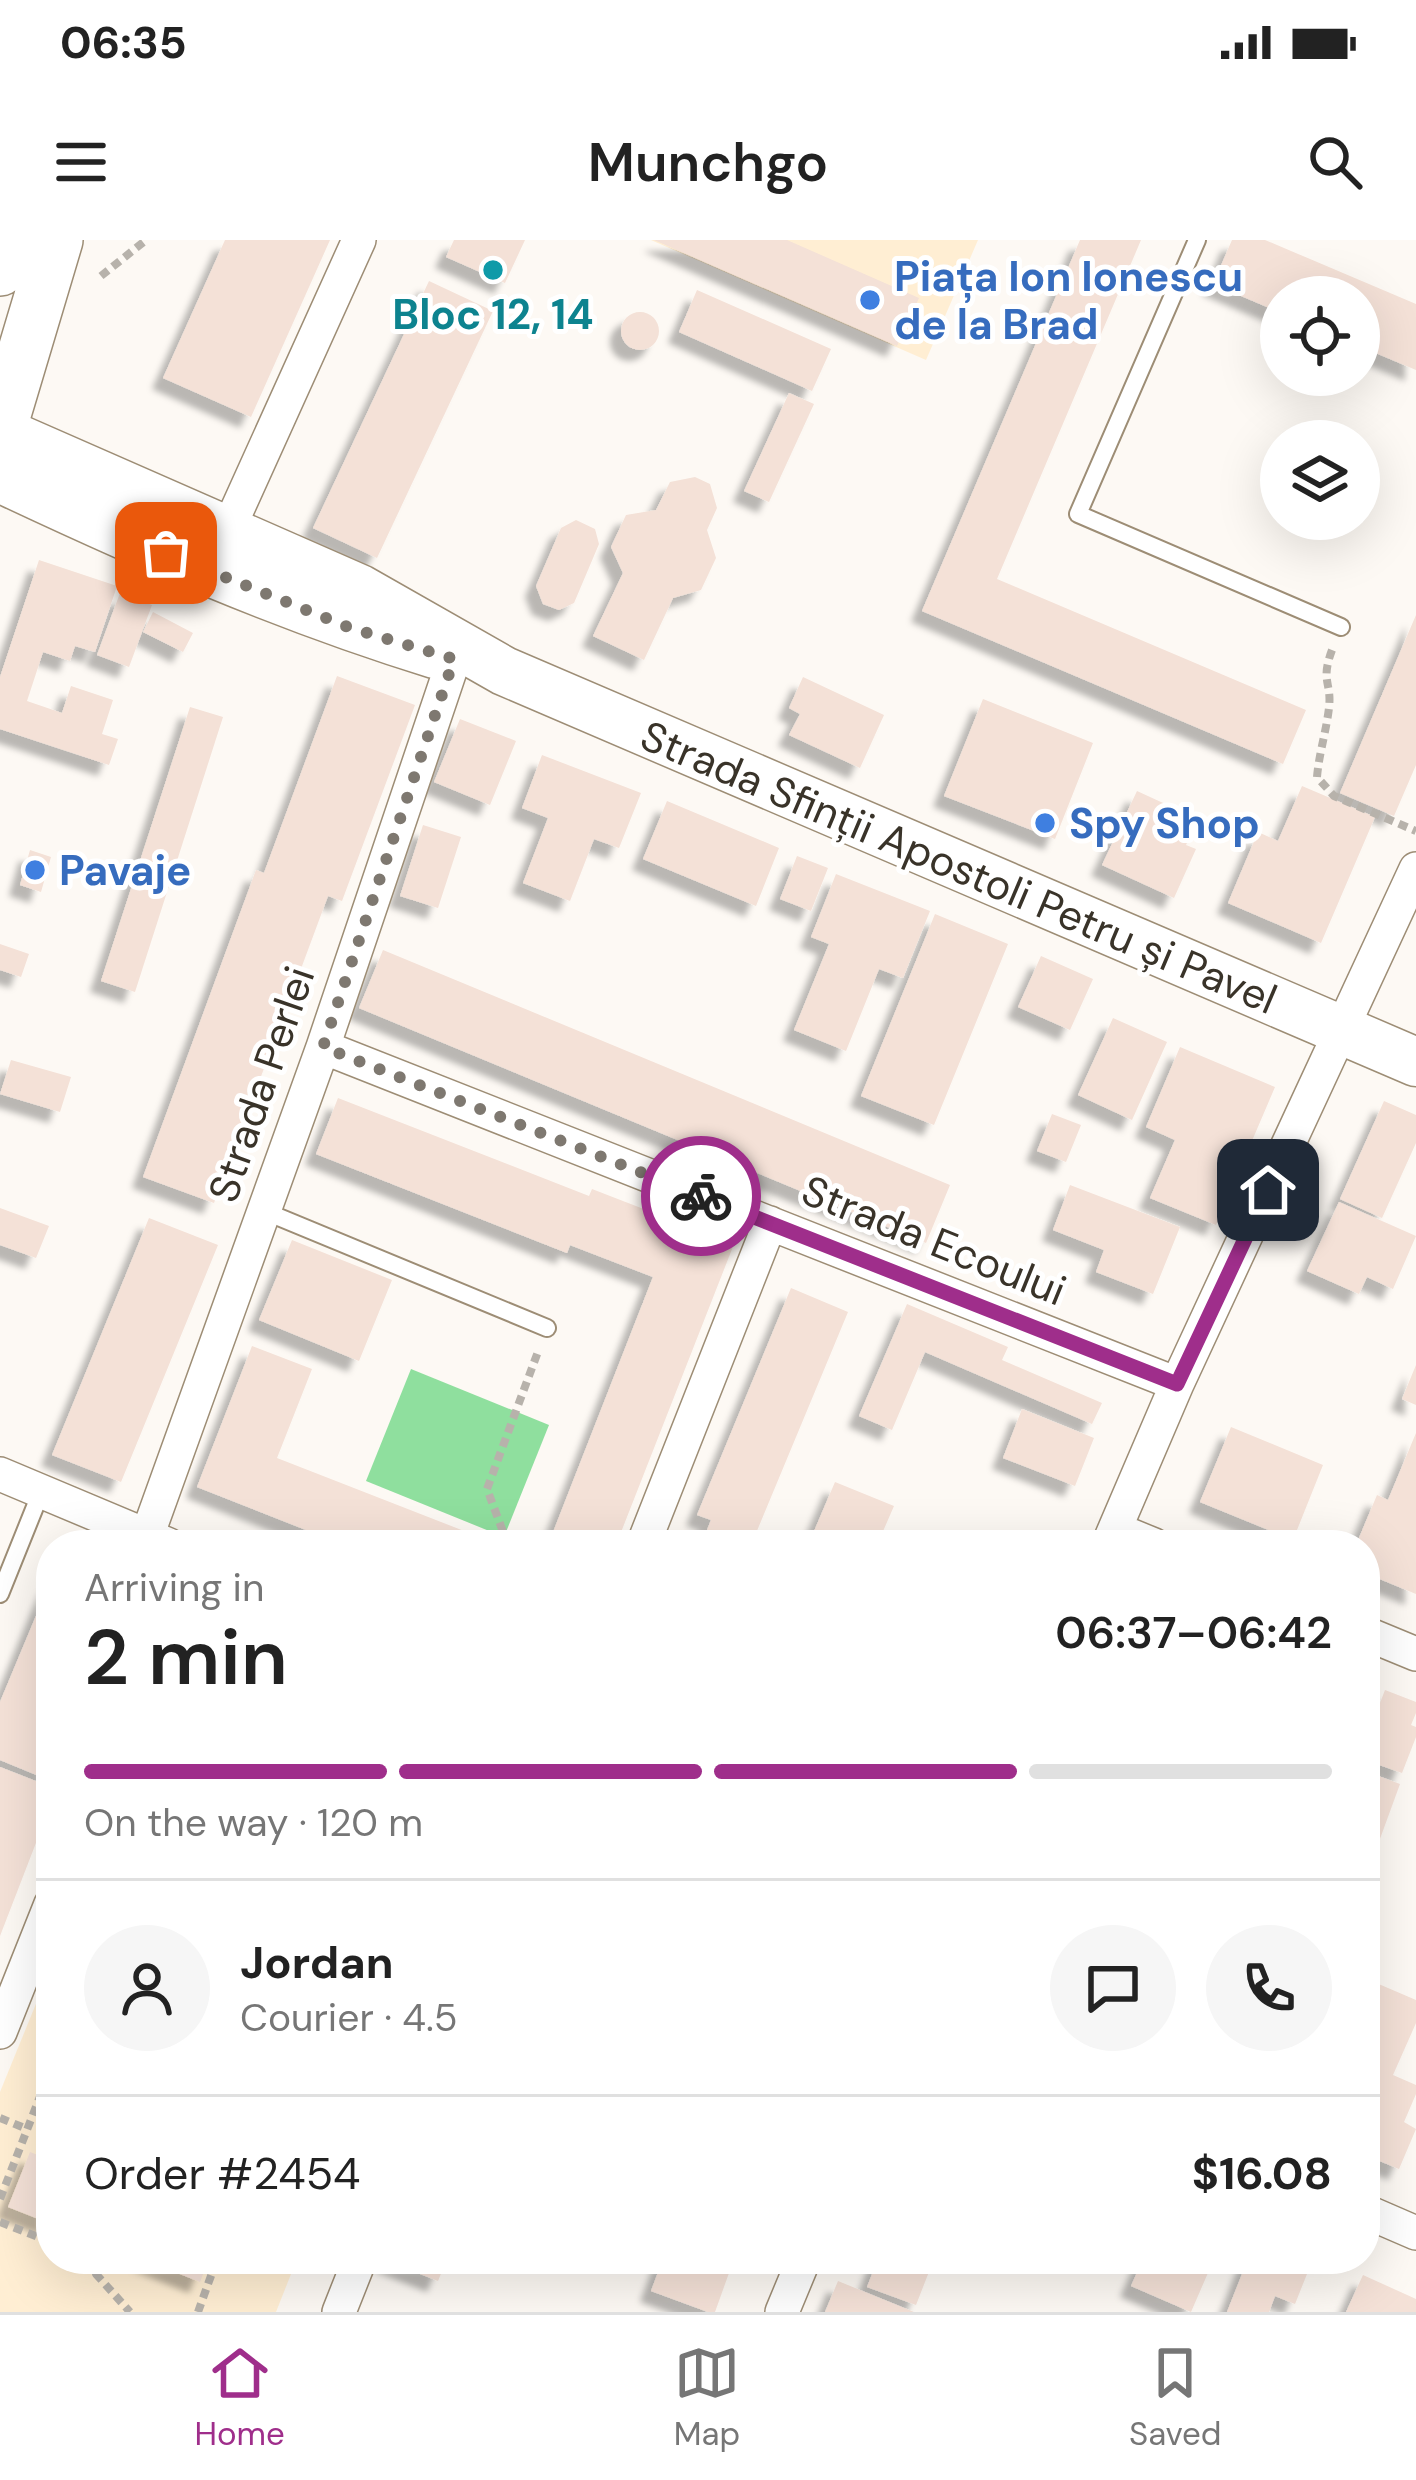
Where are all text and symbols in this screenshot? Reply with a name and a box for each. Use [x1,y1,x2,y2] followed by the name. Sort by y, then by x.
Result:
[60,13,187,72] text: 06:35
[588,127,828,198] text: Munchgo
[48,129,114,195] icon: menu
[1302,129,1368,195] icon: search
[894,249,1243,352] place label: Piața Ion Ionescu de la Brad
[480,257,506,283] marker: Bloc 12, 14
[1260,276,1380,540] map controls
[1260,276,1380,396] button: locate
[392,287,594,342] place label: Bloc 12, 14
[857,287,883,313] marker: Piața Ion Ionescu de la Brad
[1260,420,1380,540] button: layers
[115,502,217,604] pin
[133,520,199,586] icon: bag
[632,708,1285,1027] street label: Strada Sfinții Apostoli Petru și Pavel
[1069,796,1260,851] place label: Spy Shop
[1032,810,1058,836] marker: Spy Shop
[59,843,191,898] place label: Pavaje
[22,857,48,883] marker: Pavaje
[196,959,327,1209] street label: Strada Perlei
[641,1136,761,1256] courier
[1217,1139,1319,1241] pin
[1235,1157,1301,1223] icon: home
[668,1163,734,1229] icon: bike
[794,1163,1074,1318] street label: Strada Ecoului
[84,1562,264,1613] text: Arriving in
[1055,1603,1332,1662] text: 06:37–06:42
[84,1607,288,1708] text: 2 min
[84,1797,423,1848] text: On the way · 120 m
[84,1925,210,2051] button: person
[1050,1925,1176,2051] button: chat
[1206,1925,1332,2051] button: phone
[240,1933,393,1992] text: Jordan
[240,1992,457,2043] text: Courier · 4.5
[84,2144,360,2203] text: Order #2454
[1192,2144,1332,2203] text: $16.08
[194,2340,285,2455] tab: Home
[674,2340,740,2455] tab: Map
[1129,2340,1222,2455] tab: Saved

